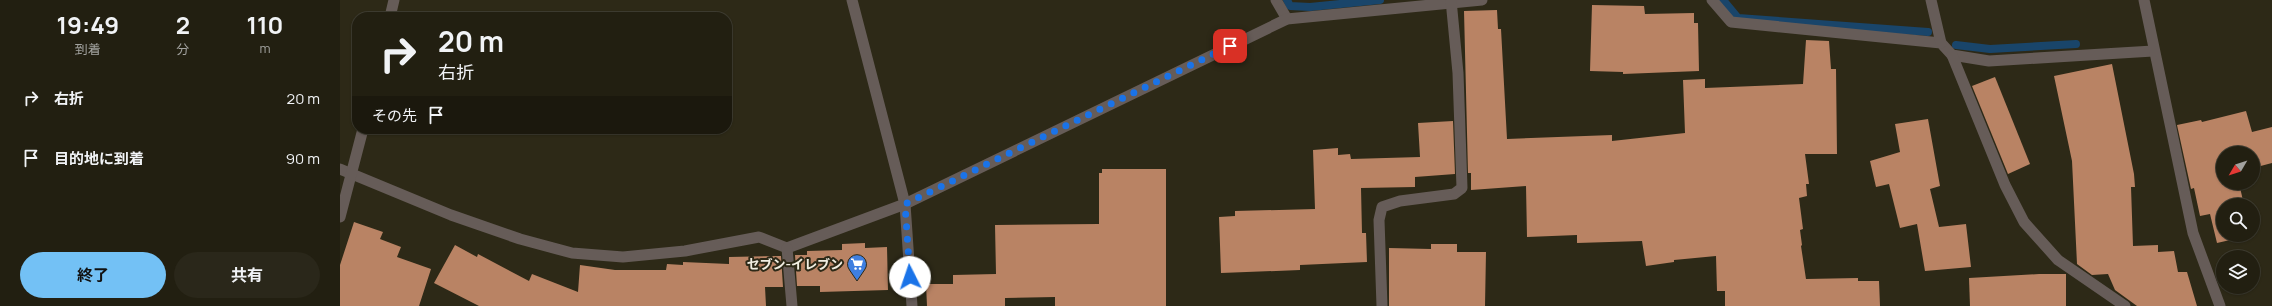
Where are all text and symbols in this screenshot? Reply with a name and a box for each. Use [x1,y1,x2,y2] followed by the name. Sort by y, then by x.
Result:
[57,8,119,41] text: 19:49
[176,8,190,41] text: 2
[247,8,283,41] text: 110
[438,22,504,60] text: 20 m
[372,28,424,80] icon: right
[1213,29,1247,63] pin
[1219,35,1241,57] icon: arrive
[259,39,270,57] text: m
[75,40,101,58] text: 到着
[176,40,189,58] text: 分
[438,60,474,84] text: 右折
[20,87,42,109] icon: right
[54,88,84,109] text: 右折
[287,88,320,109] text: 20 m
[425,104,447,126] icon: arrive
[372,105,417,126] text: その先
[2216,146,2260,190] north arrow
[2216,146,2260,294] map controls
[20,147,42,169] icon: arrive
[54,148,144,169] text: 目的地に到着
[286,148,320,169] text: 90 m
[2216,198,2260,242] button: search
[2216,250,2260,294] button: layers
[20,252,166,298] button: 終了
[174,252,320,298] button: 共有
[846,253,868,281] supermarket icon: セブン-イレブン
[747,255,843,273] place label: セブン-イレブン
[889,256,931,298] position arrow

